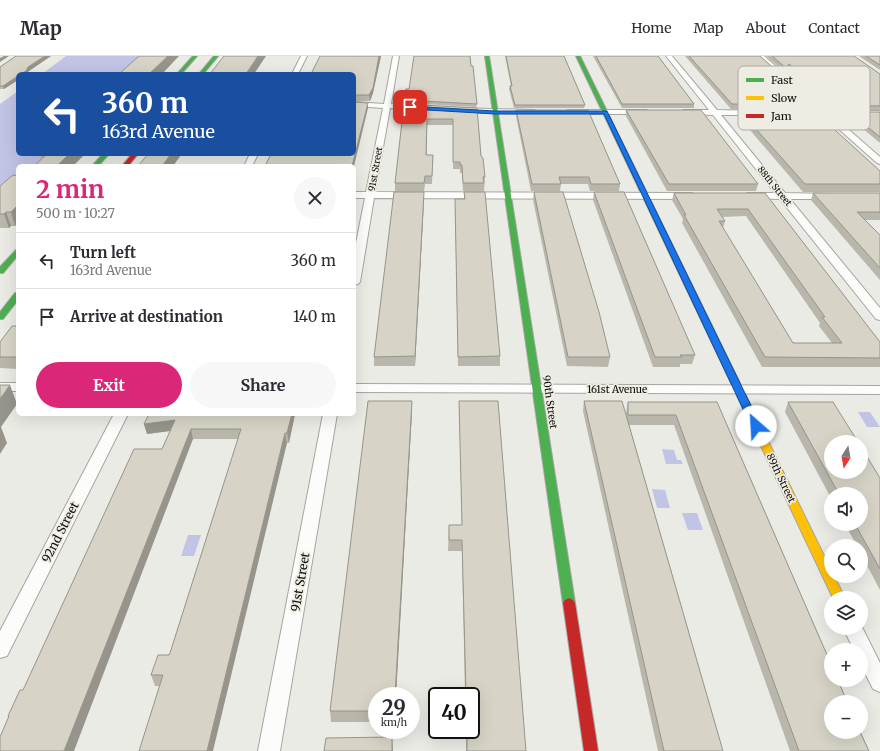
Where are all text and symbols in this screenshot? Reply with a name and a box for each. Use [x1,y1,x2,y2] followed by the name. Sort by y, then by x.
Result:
[20,16,62,40] text: Map
[631,19,672,37] text: Home
[694,19,723,37] text: Map
[745,19,786,37] text: About
[808,19,860,37] text: Contact
[738,66,870,130] legend
[771,73,794,87] text: Fast
[102,85,188,121] text: 360 m
[36,88,88,140] icon: left
[393,90,427,124] pin
[771,91,797,105] text: Slow
[399,96,421,118] icon: arrive
[770,109,792,123] text: Jam
[102,120,215,143] text: 163rd Avenue
[366,145,384,192] street label: 91st Street
[756,164,795,208] street label: 88th Street
[36,174,104,205] text: 2 min
[294,177,336,219] button: close
[36,205,115,222] text: 500 m · 10:27
[70,243,136,262] text: Turn left
[36,250,58,272] icon: left
[290,251,336,270] text: 360 m
[70,262,152,279] text: 163rd Avenue
[36,306,58,328] icon: arrive
[70,307,223,326] text: Arrive at destination
[293,307,336,326] text: 140 m
[36,362,182,408] button: Exit
[190,362,336,408] button: Share
[540,374,560,430] street label: 90th Street
[587,383,647,396] street label: 161st Avenue
[735,405,777,447] position arrow
[824,435,868,479] north arrow
[824,435,868,739] map controls
[763,451,799,505] street label: 89th Street
[824,487,868,531] button: sound
[38,499,82,565] street label: 92nd Street
[824,539,868,583] button: search
[287,551,313,613] street label: 91st Street
[824,591,868,635] button: layers
[824,643,868,687] button: +
[428,687,480,739] speed limit sign: 40
[382,695,406,720] text: 29
[824,695,868,739] button: −
[381,716,407,729] text: km/h

